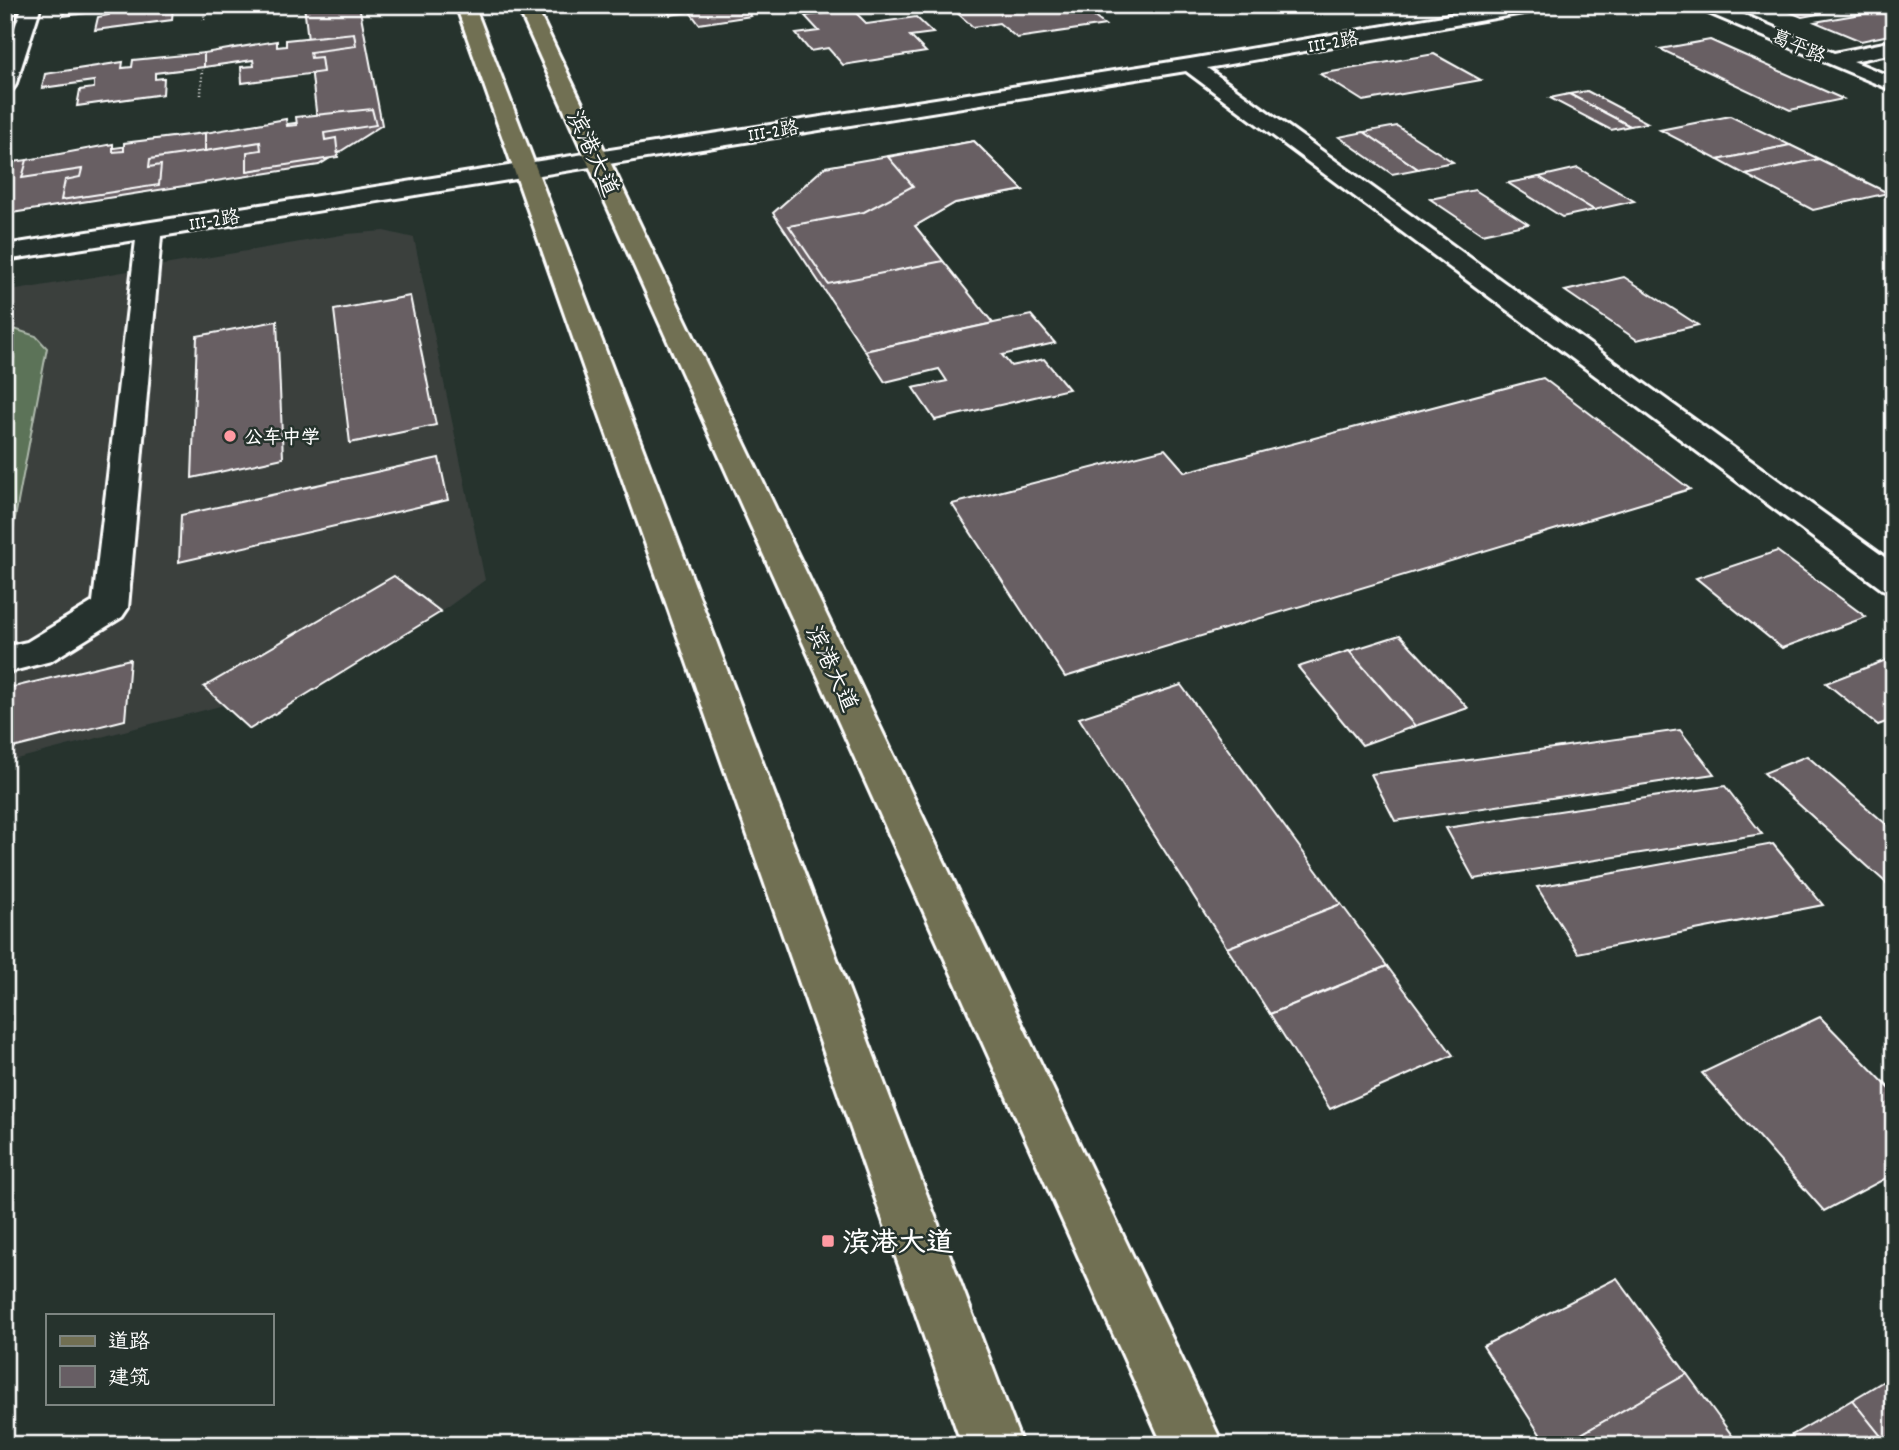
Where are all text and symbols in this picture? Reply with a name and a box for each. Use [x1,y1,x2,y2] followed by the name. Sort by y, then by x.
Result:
[1766,25,1829,72] street label: 葛平路
[1306,27,1361,62] street label: III-2路
[556,106,625,203] street label: 滨港大道
[746,116,801,151] street label: III-2路
[187,205,242,240] street label: III-2路
[244,426,320,453] place label: 公车中学
[222,428,238,444] marker: 公车中学
[795,621,864,718] street label: 滨港大道
[842,1226,954,1266] place label: 滨港大道
[820,1233,836,1249] marker: 滨港大道
[46,1314,273,1404] legend
[108,1329,150,1359] text: 道路
[108,1365,150,1395] text: 建筑

